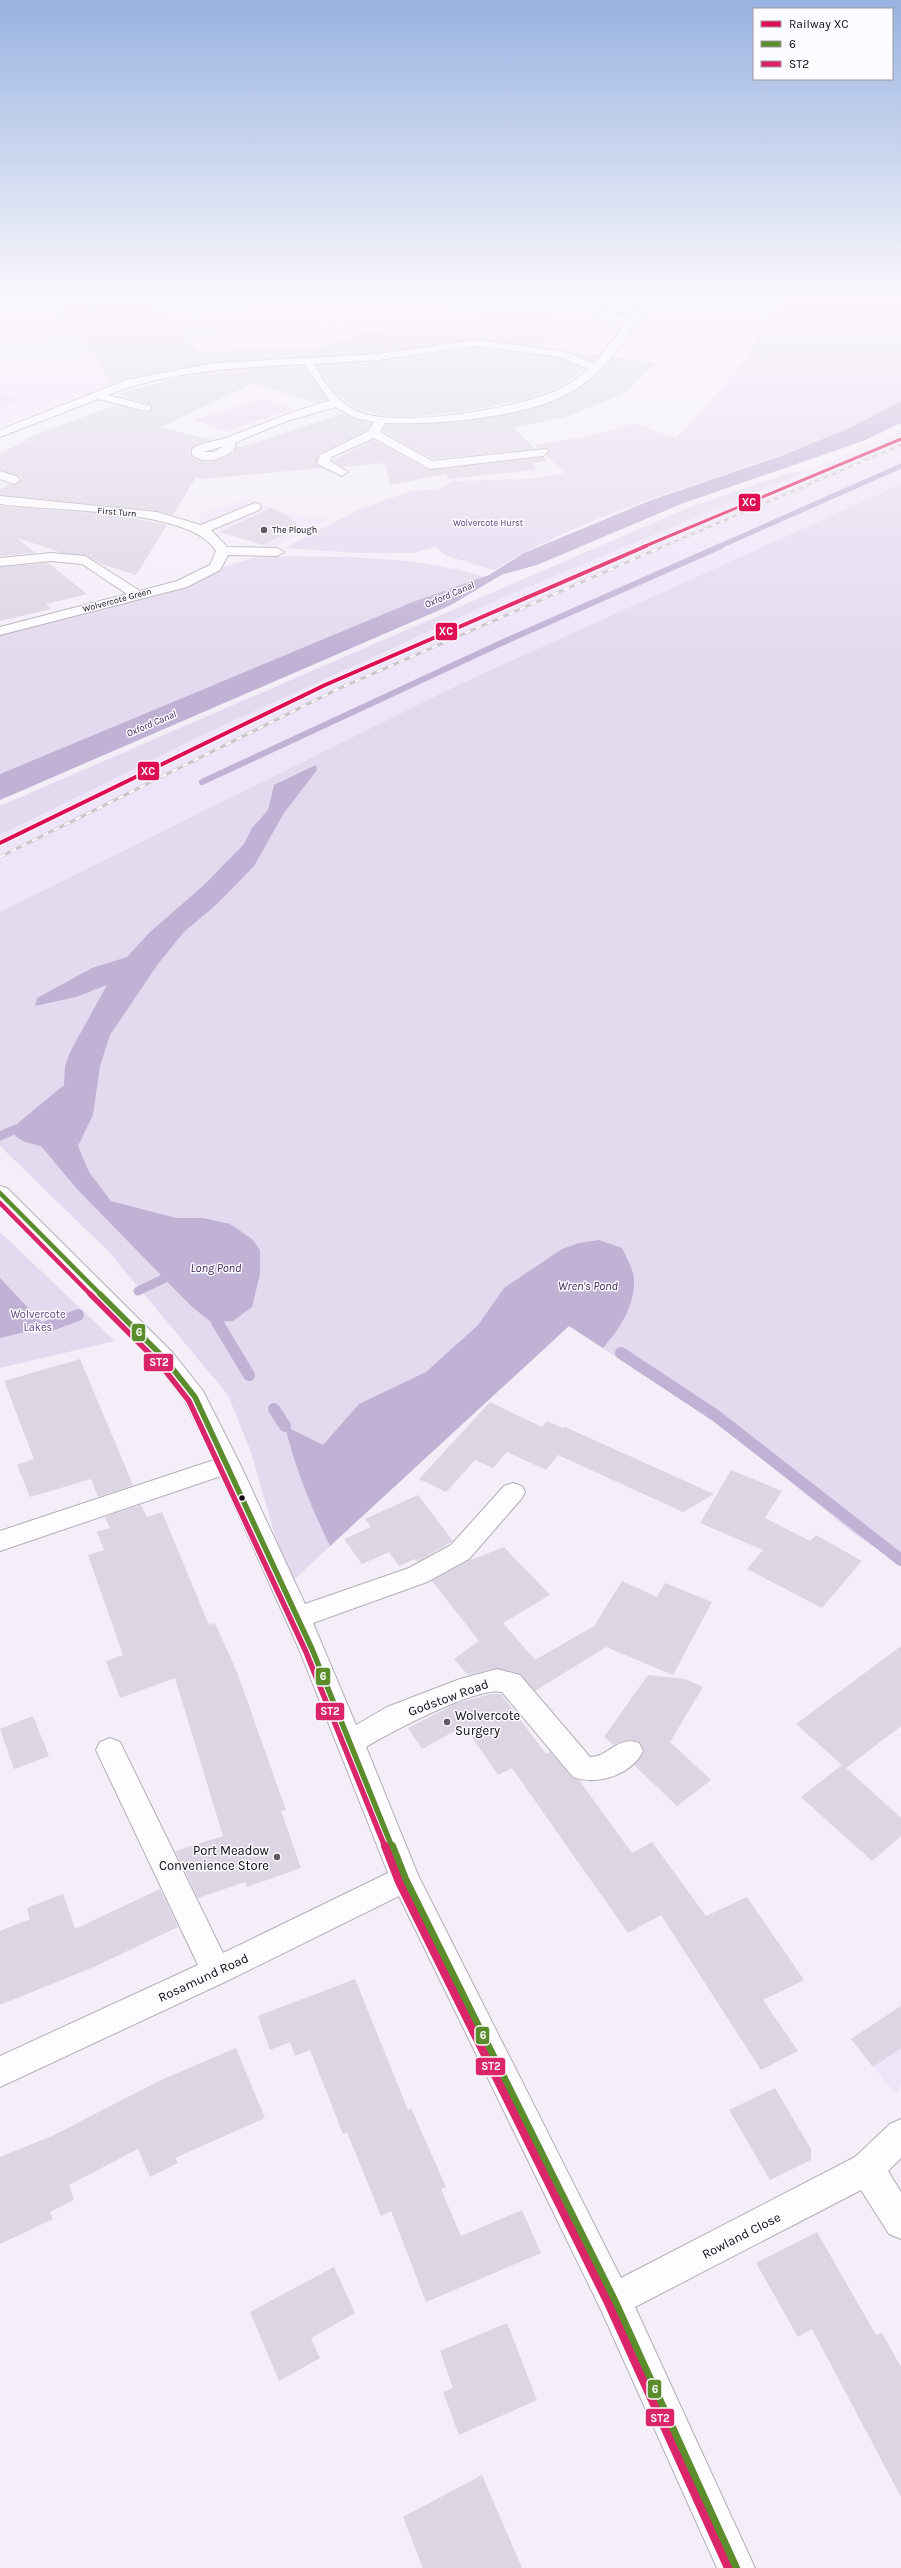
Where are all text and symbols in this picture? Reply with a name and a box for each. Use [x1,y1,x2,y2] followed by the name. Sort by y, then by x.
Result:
[753,8,893,80] legend
[789,17,849,31] text: Railway XC
[789,37,796,51] text: 6
[789,57,809,71] text: ST2
[738,493,761,512] line badge: XC
[742,496,756,509] text: XC
[97,505,137,519] street label: First Turn
[453,518,524,528] park label: Wolvercote Hurst
[259,525,269,535] marker: The Plough
[272,525,317,535] place label: The Plough
[423,579,477,611] water label: Oxford Canal
[81,586,153,614] street label: Wolvercote Green
[435,622,458,641] line badge: XC
[439,625,453,638] text: XC
[125,708,179,740] water label: Oxford Canal
[137,761,160,781] line badge: XC
[141,765,155,778] text: XC
[191,1261,242,1275] water label: Long Pond
[558,1279,619,1293] water label: Wren's Pond
[10,1308,66,1334] park label: Wolvercote Lakes
[131,1323,146,1342] line badge: 6
[136,1326,143,1339] text: 6
[143,1353,174,1372] line badge: ST2
[149,1356,169,1369] text: ST2
[237,1493,247,1503] unlabelled marker
[315,1667,331,1686] line badge: 6
[320,1670,327,1683] text: 6
[406,1676,490,1719] street label: Godstow Road
[315,1702,345,1721] line badge: ST2
[320,1705,340,1718] text: ST2
[455,1708,521,1738] place label: Wolvercote Surgery
[442,1717,452,1727] marker: Wolvercote Surgery
[159,1843,270,1873] place label: Port Meadow Convenience Store
[272,1852,282,1862] marker: Port Meadow Convenience Store
[156,1950,251,2005] street label: Rosamund Road
[475,2026,490,2045] line badge: 6
[480,2029,487,2042] text: 6
[475,2057,506,2076] line badge: ST2
[481,2060,501,2073] text: ST2
[699,2209,783,2262] street label: Rowland Close
[647,2379,662,2399] line badge: 6
[652,2383,659,2396] text: 6
[645,2408,675,2427] line badge: ST2
[650,2412,670,2425] text: ST2

